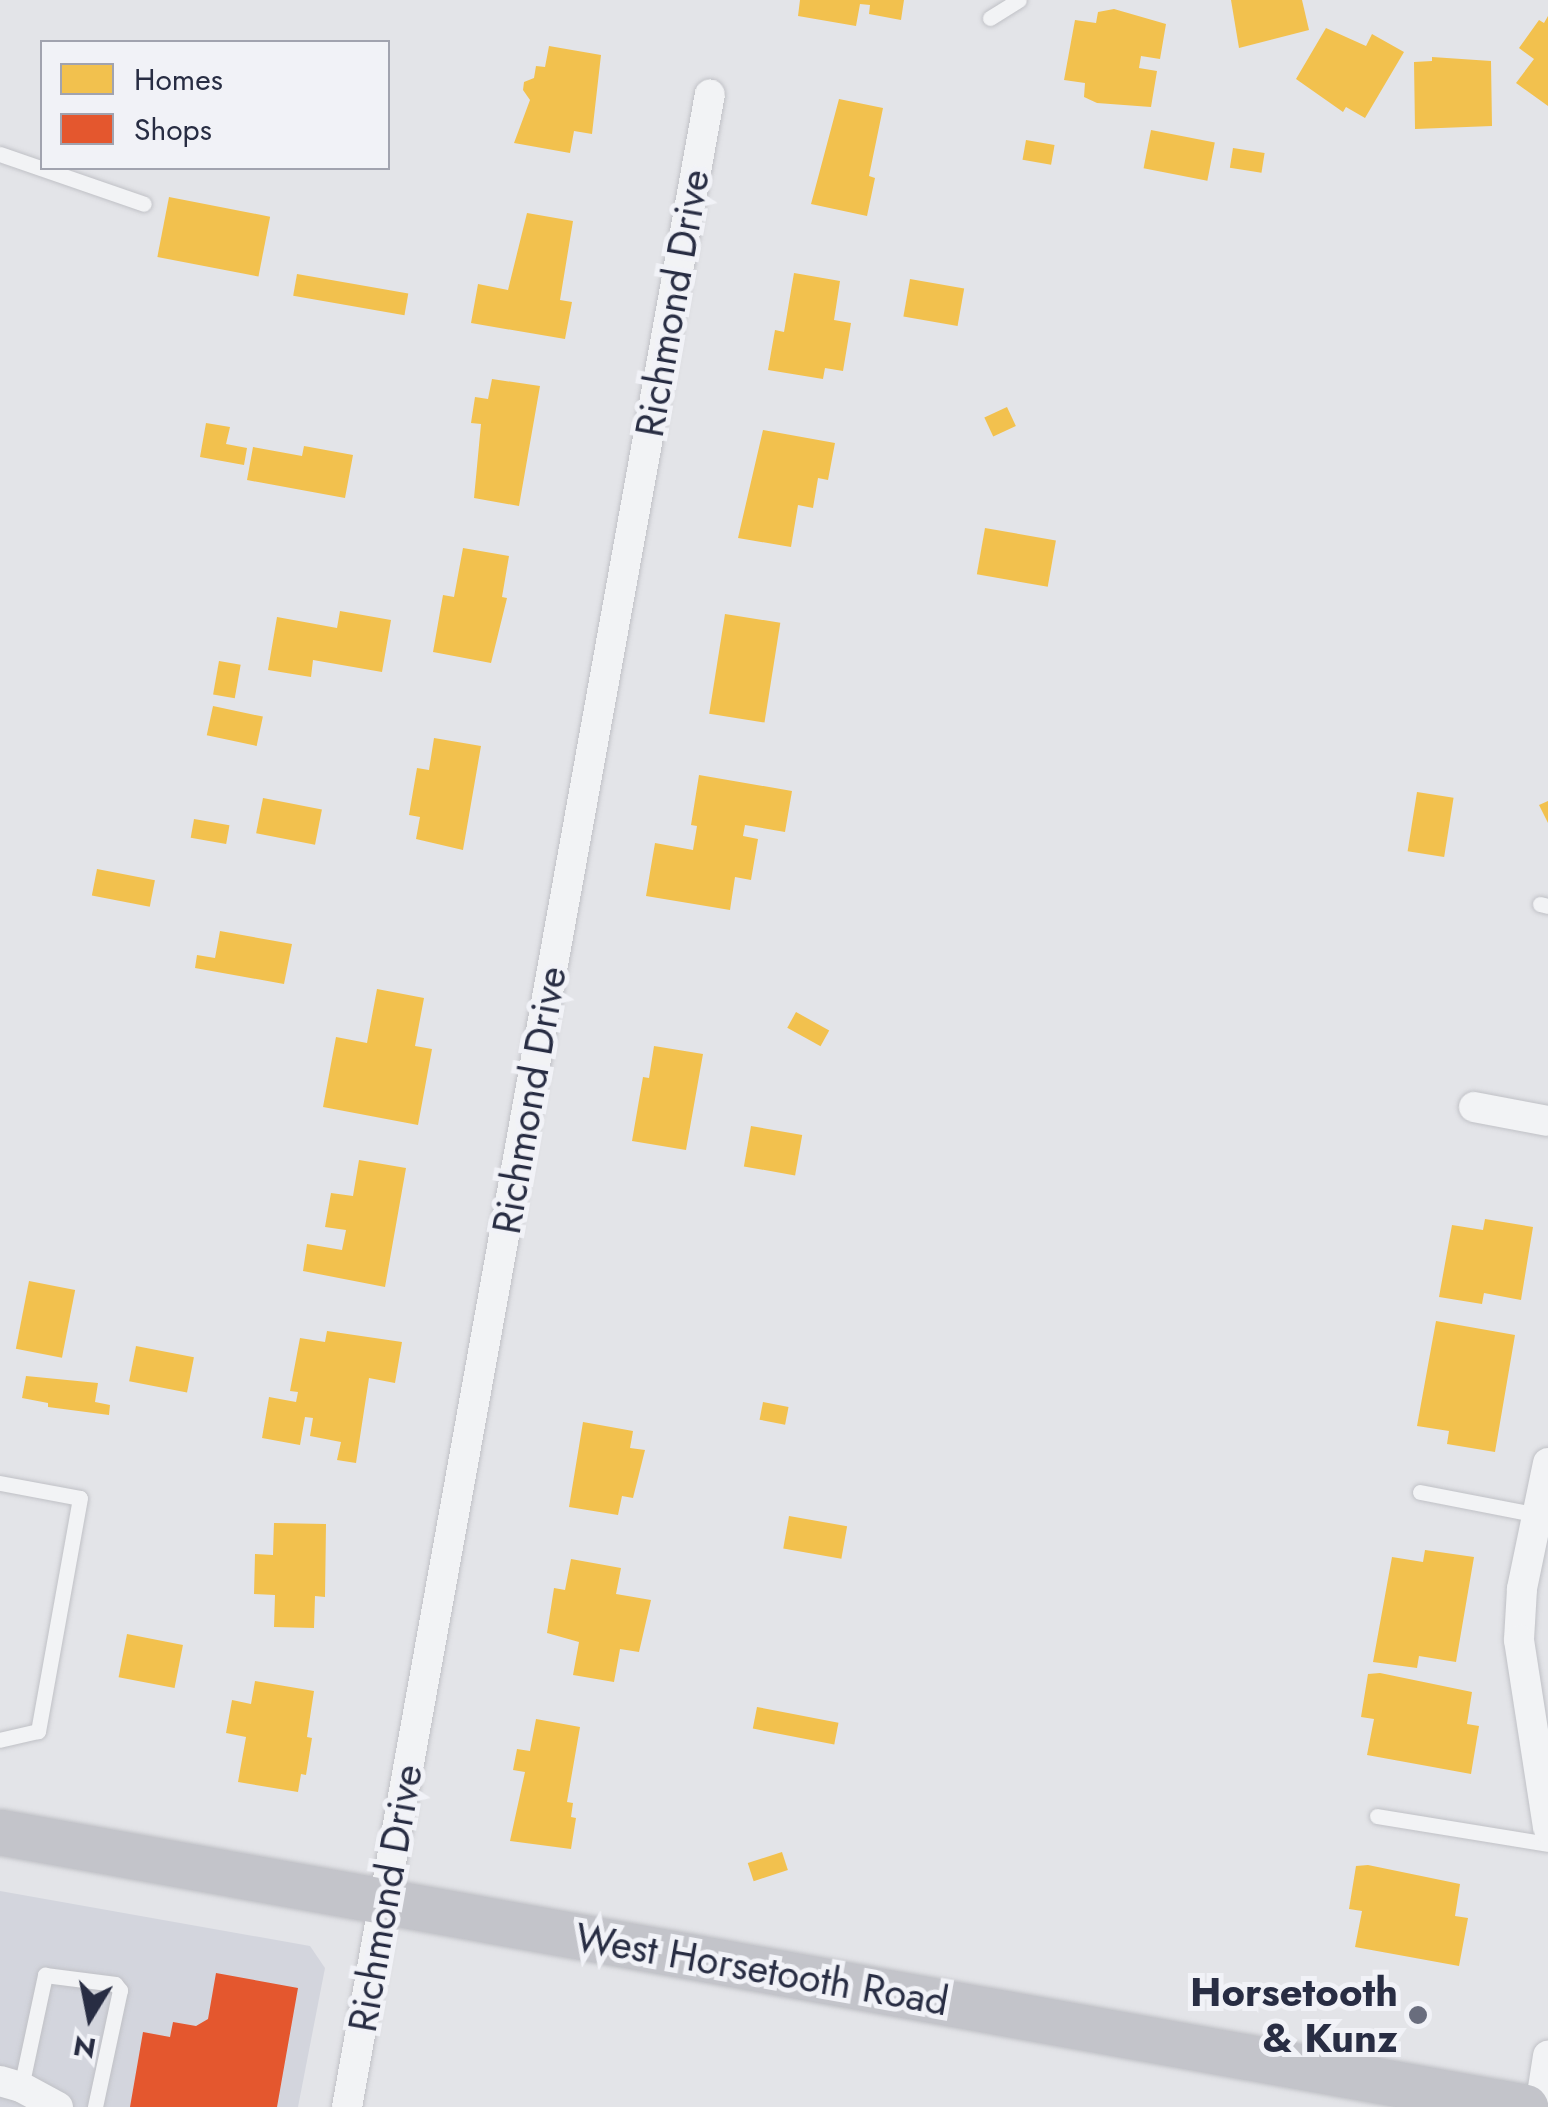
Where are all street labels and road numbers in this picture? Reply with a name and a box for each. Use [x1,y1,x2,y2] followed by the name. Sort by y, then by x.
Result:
[625,166,719,440] street label: Richmond Drive
[482,963,576,1237] street label: Richmond Drive
[338,1761,432,2035] street label: Richmond Drive
[572,1913,952,2025] street label: West Horsetooth Road

